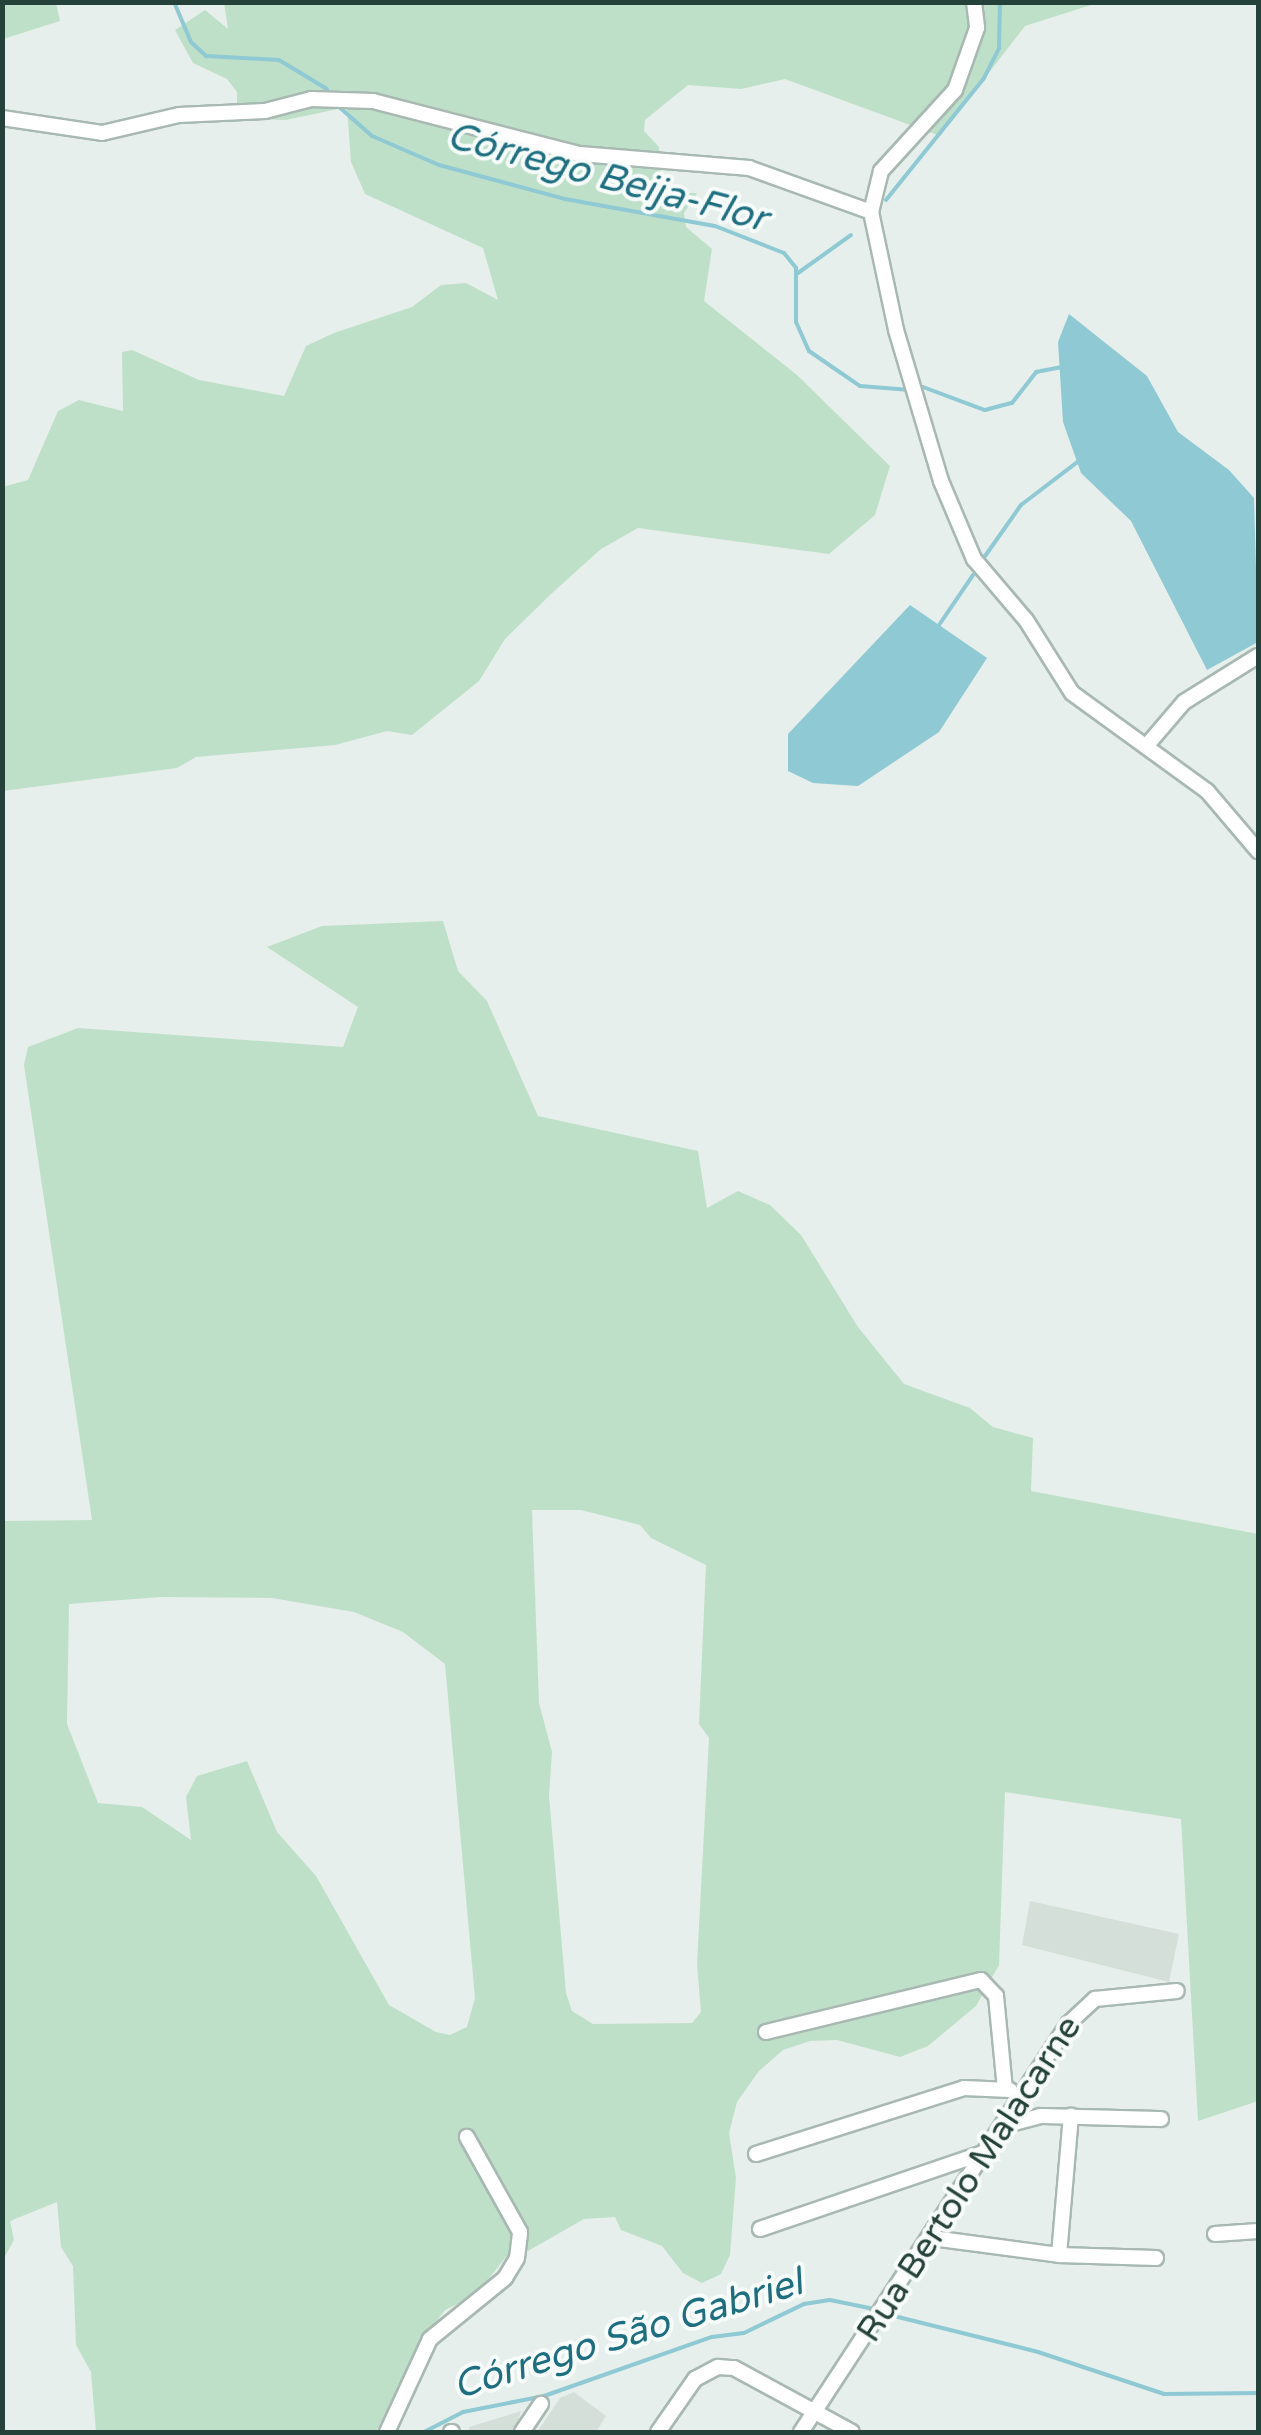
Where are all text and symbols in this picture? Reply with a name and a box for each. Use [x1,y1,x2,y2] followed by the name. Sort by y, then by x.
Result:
[442,113,772,243] water label: Córrego Beija-Flor
[848,2008,1090,2350] street label: Rua Bertolo Malacarne
[448,2260,808,2410] water label: Córrego São Gabriel

